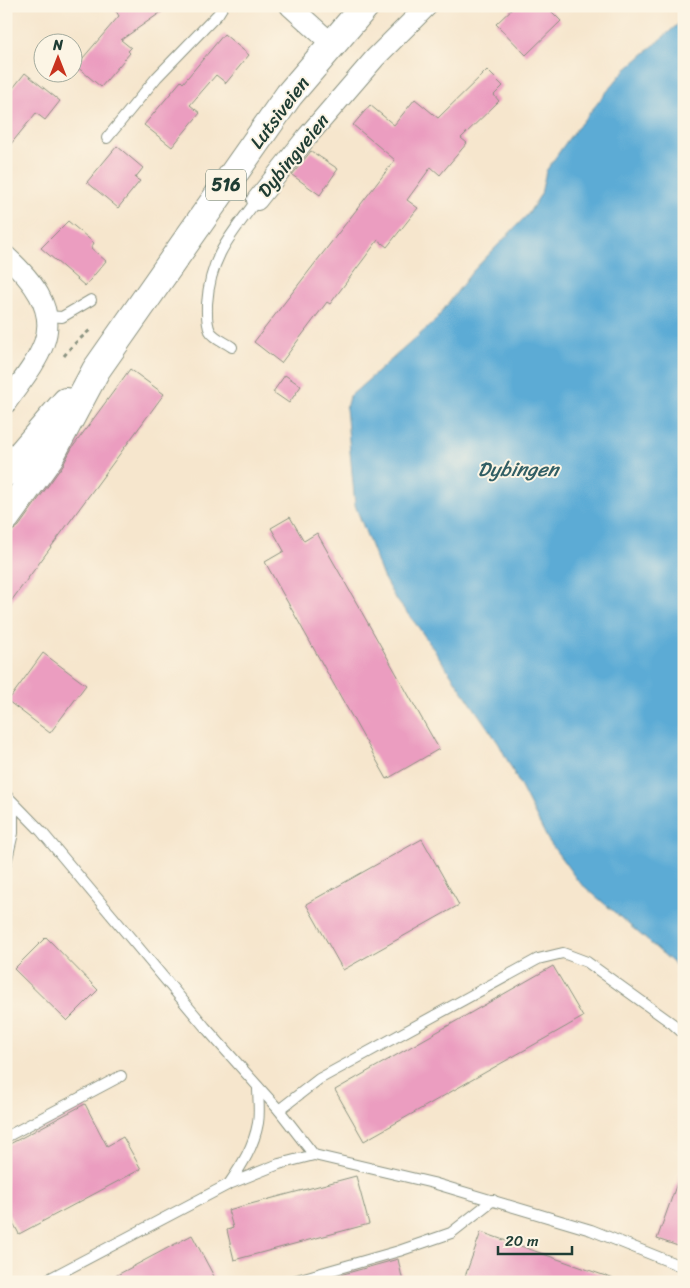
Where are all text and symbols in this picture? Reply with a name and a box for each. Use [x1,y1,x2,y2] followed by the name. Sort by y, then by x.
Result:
[32,32,82,82] north arrow
[52,33,63,58] text: N
[241,69,318,156] street label: Lutsiveien
[249,106,338,205] street label: Dybingveien
[206,170,246,200] road number: 516
[478,452,560,487] water label: Dybingen
[498,1223,571,1255] scale bar
[505,1228,539,1254] text: 20 m

